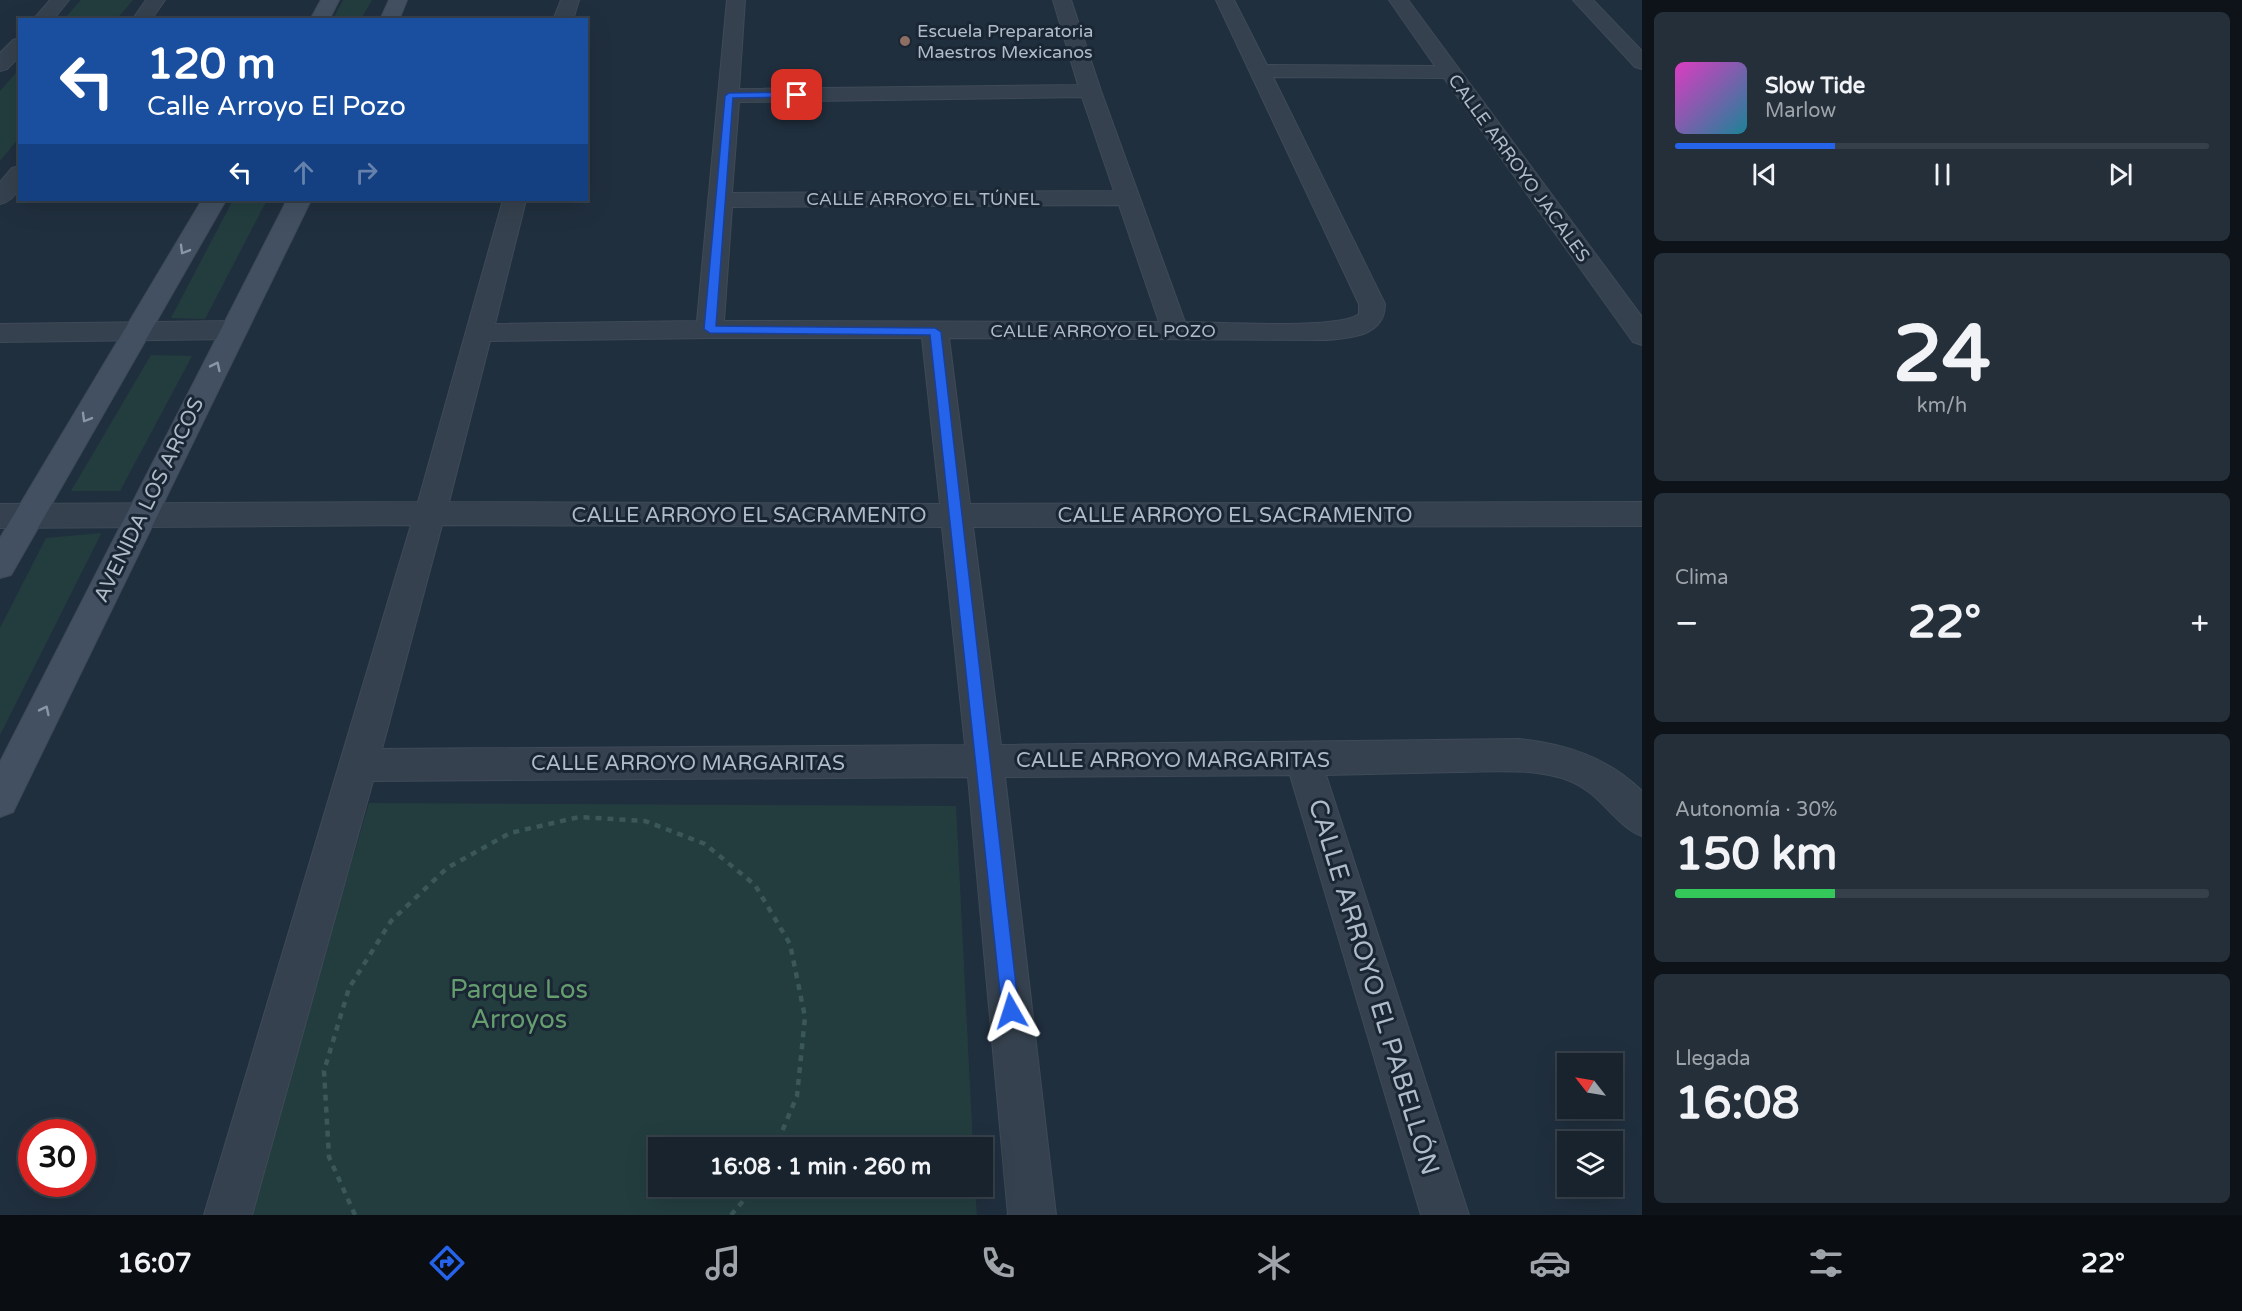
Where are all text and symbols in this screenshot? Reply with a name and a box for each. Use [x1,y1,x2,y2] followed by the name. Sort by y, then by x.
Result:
[917,20,1093,63] place label: Escuela Preparatoria Maestros Mexicanos
[898,34,912,48] marker: Escuela Preparatoria Maestros Mexicanos
[147,39,276,90] text: 120 m
[48,42,126,120] icon: left
[771,69,822,120] pin
[1443,70,1595,266] street label: CALLE ARROYO JACALES
[1765,73,1865,99] text: Slow Tide
[780,78,813,111] icon: arrive
[147,90,406,123] text: Calle Arroyo El Pozo
[1765,99,1836,123] text: Marlow
[224,156,257,189] icon: left
[287,156,320,189] icon: ahead
[350,156,383,189] icon: right
[1748,158,1781,191] icon: previous
[1926,158,1959,191] icon: pause
[2104,158,2137,191] icon: next
[806,188,1040,210] street label: CALLE ARROYO EL TÚNEL
[180,244,192,254] one-way arrow
[1893,308,1991,402] text: 24
[990,320,1216,342] street label: CALLE ARROYO EL POZO
[208,361,220,372] one-way arrow
[89,394,209,606] street label: AVENIDA LOS ARCOS
[1917,394,1967,418] text: km/h
[82,412,93,423] one-way arrow
[572,503,926,528] street label: CALLE ARROYO EL SACRAMENTO
[1058,503,1412,528] street label: CALLE ARROYO EL SACRAMENTO
[1675,566,1728,590] text: Clima
[1908,596,1981,650] text: 22°
[1675,604,1699,643] text: −
[2190,604,2209,643] text: +
[38,705,49,716] one-way arrow
[1016,748,1330,773] street label: CALLE ARROYO MARGARITAS
[531,751,845,776] street label: CALLE ARROYO MARGARITAS
[1302,795,1447,1179] street label: CALLE ARROYO EL PABELLÓN
[1675,798,1837,822] text: Autonomía · 30%
[1675,828,1837,882] text: 150 km
[450,974,588,1035] park label: Parque Los Arroyos
[979,979,1043,1043] position arrow
[1675,1047,1751,1071] text: Llegada
[1557,1053,1623,1119] north arrow
[1557,1053,1623,1197] map controls
[1675,1077,1800,1131] text: 16:08
[18,1119,96,1197] speed limit sign: 30
[1557,1131,1623,1197] button: layers
[710,1154,931,1180] text: 16:08 · 1 min · 260 m
[426,1242,468,1284] icon: directions
[702,1242,744,1284] icon: music
[977,1242,1019,1284] icon: phone
[1253,1242,1295,1284] icon: climate
[1529,1242,1571,1284] icon: car
[1805,1242,1847,1284] icon: filters
[117,1247,192,1280] text: 16:07
[2081,1247,2125,1280] text: 22°

